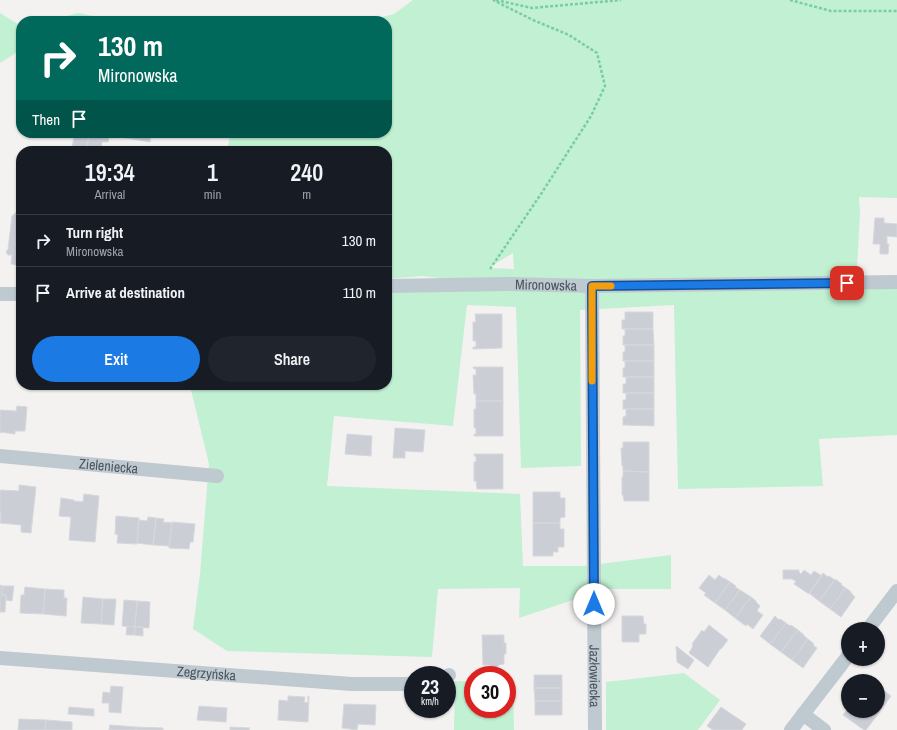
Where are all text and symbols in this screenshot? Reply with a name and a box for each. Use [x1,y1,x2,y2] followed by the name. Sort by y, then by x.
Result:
[98,27,163,65] text: 130 m
[32,32,84,84] icon: right
[98,63,178,88] text: Mironowska
[68,108,90,130] icon: arrive
[32,109,60,130] text: Then
[85,156,135,188] text: 19:34
[207,156,218,188] text: 1
[290,156,323,188] text: 240
[94,186,125,203] text: Arrival
[204,186,221,203] text: min
[302,186,311,203] text: m
[66,222,123,243] text: Turn right
[32,230,54,252] icon: right
[342,230,376,251] text: 130 m
[66,243,123,260] text: Mironowska
[830,266,864,300] pin
[836,272,858,294] icon: arrive
[515,275,578,295] street label: Mironowska
[32,282,54,304] icon: arrive
[66,282,185,303] text: Arrive at destination
[343,282,376,303] text: 110 m
[32,336,200,382] button: Exit
[208,336,376,382] button: Share
[78,454,140,478] street label: Zieleniecka
[573,583,615,625] position arrow
[841,622,885,718] map controls
[841,622,885,666] button: +
[585,645,604,708] street label: Jazłowiecka
[176,662,237,684] street label: Zegrzyńska
[464,666,516,718] speed limit sign: 30
[421,673,439,700] text: 23
[841,674,885,718] button: −
[421,695,439,708] text: km/h

